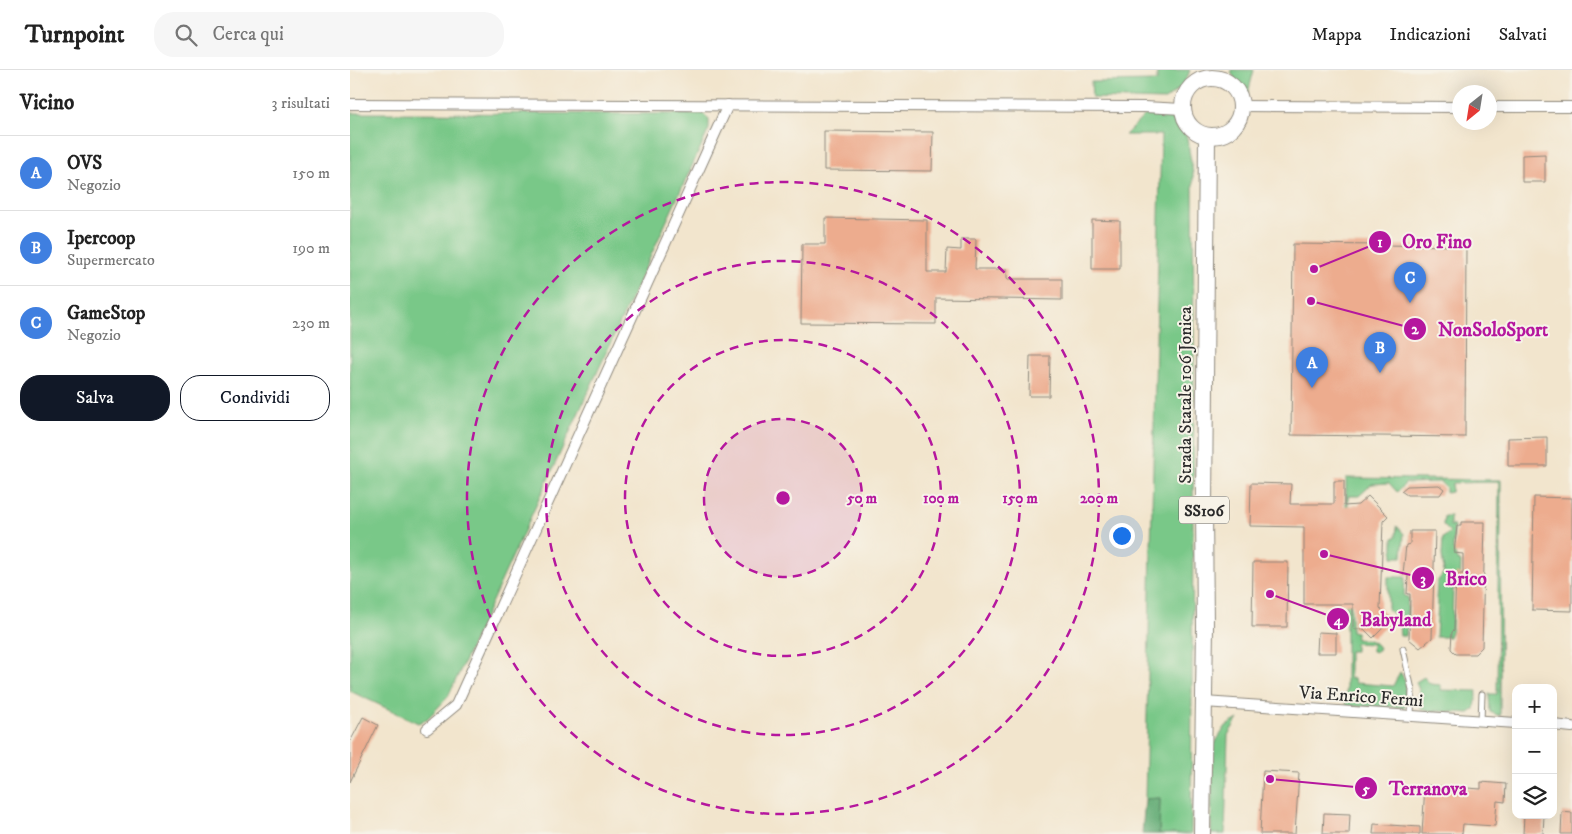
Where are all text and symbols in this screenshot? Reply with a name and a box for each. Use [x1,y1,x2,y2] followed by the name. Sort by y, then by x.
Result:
[154,12,504,57] search box
[25,20,124,50] text: Turnpoint
[172,21,200,49] icon: search
[212,23,284,46] text: Cerca qui
[1312,24,1362,46] text: Mappa
[1390,24,1471,46] text: Indicazioni
[1499,24,1547,46] text: Salvati
[1452,85,1497,130] north arrow
[20,90,74,116] text: Vicino
[272,93,330,113] text: 3 risultati
[67,152,102,175] text: OVS
[31,163,41,183] text: A
[292,163,330,183] text: 150 m
[67,175,121,195] text: Negozio
[1367,225,1482,259] callout: Oro Fino
[67,227,135,250] text: Ipercoop
[1402,231,1472,254] text: Oro Fino
[1377,233,1383,252] text: 1
[31,238,41,258] text: B
[292,238,330,258] text: 190 m
[67,250,155,270] text: Supermercato
[1394,262,1426,303] pin: C
[67,302,145,325] text: GameStop
[1175,306,1197,484] street label: Strada Statale 106 Jonica
[1402,312,1558,346] callout: NonSoloSport
[31,313,41,333] text: C
[292,313,330,333] text: 230 m
[1438,319,1549,342] text: NonSoloSport
[1411,320,1419,339] text: 2
[67,325,121,345] text: Negozio
[1364,332,1396,373] pin: B
[1296,347,1328,388] pin: A
[20,375,170,421] button: Salva
[180,375,330,421] button: Condividi
[774,489,792,507] centre of rings
[846,489,878,508] text: 50 m
[923,489,960,508] text: 100 m
[1002,489,1038,508] text: 150 m
[1080,489,1119,508] text: 200 m
[1179,496,1229,524] road number: SS106
[1109,523,1135,549] your location
[1410,561,1497,595] callout: Brico
[1445,568,1487,591] text: Brico
[1420,570,1426,589] text: 3
[1325,602,1441,636] callout: Babyland
[1361,609,1432,632] text: Babyland
[1333,611,1344,630] text: 4
[1297,682,1424,712] street label: Via Enrico Fermi
[1512,684,1557,819] map controls
[1512,684,1557,729] button: +
[1512,729,1557,774] button: −
[1354,771,1477,805] callout: Terranova
[1512,774,1557,819] button: layers
[1388,778,1468,801] text: Terranova
[1361,780,1370,799] text: 5

